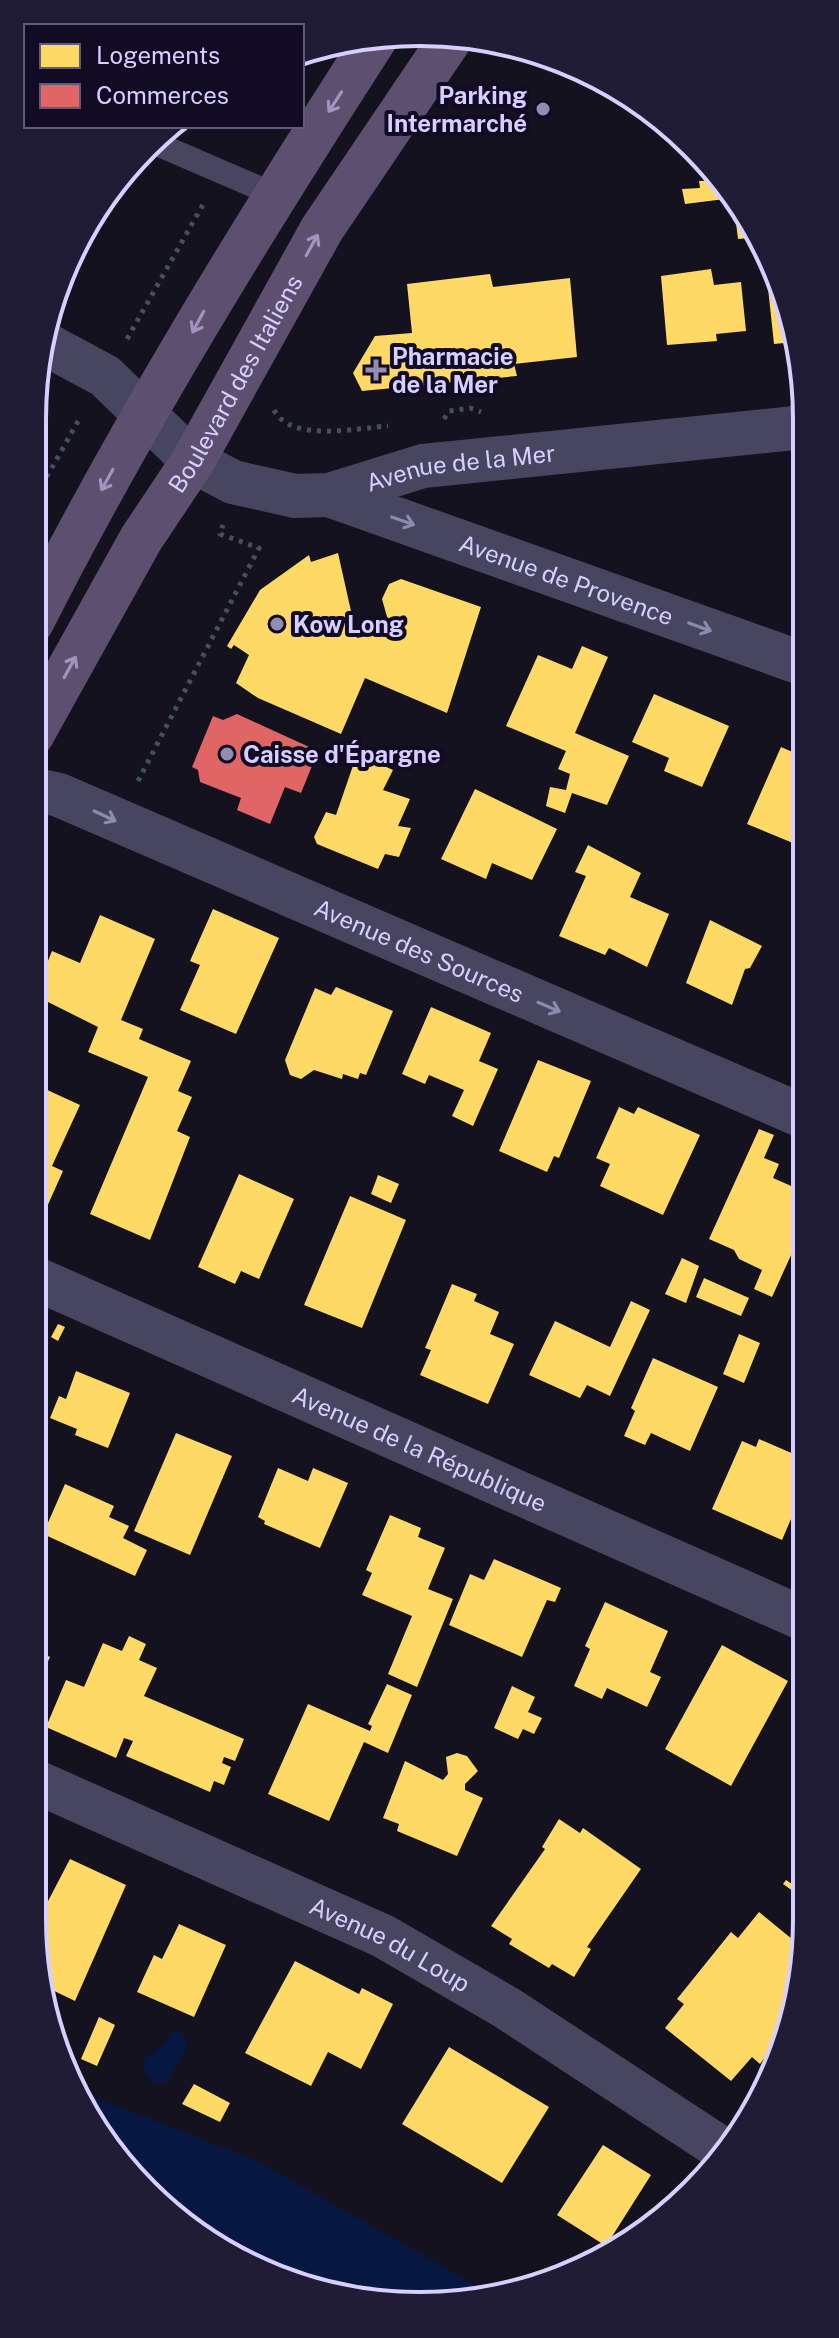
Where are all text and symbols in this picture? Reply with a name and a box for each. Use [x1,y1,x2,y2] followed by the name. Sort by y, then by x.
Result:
[24,24,304,128] legend
[96,41,220,69] text: Logements
[96,81,229,109] text: Commerces
[387,81,527,137] place label: Parking Intermarché
[326,90,343,112] one-way arrow
[534,100,552,118] marker: Parking Intermarché
[304,234,320,257] one-way arrow
[162,270,308,498] street label: Boulevard des Italiens
[189,310,205,334] one-way arrow
[392,342,514,398] place label: Pharmacie de la Mer
[367,361,385,379] marker: Pharmacie de la Mer
[363,439,557,497] street label: Avenue de la Mer
[99,468,115,491] one-way arrow
[390,515,414,529] one-way arrow
[456,529,677,630] street label: Avenue de Provence
[293,610,404,638] place label: Kow Long
[268,615,286,633] marker: Kow Long
[687,621,712,636] one-way arrow
[62,656,78,679] one-way arrow
[243,740,441,768] place label: Caisse d'Épargne
[218,745,236,763] marker: Caisse d'Épargne
[92,809,116,824] one-way arrow
[310,893,528,1008] street label: Avenue des Sources
[536,1001,561,1016] one-way arrow
[288,1380,551,1517] street label: Avenue de la République
[305,1891,475,1998] street label: Avenue du Loup

